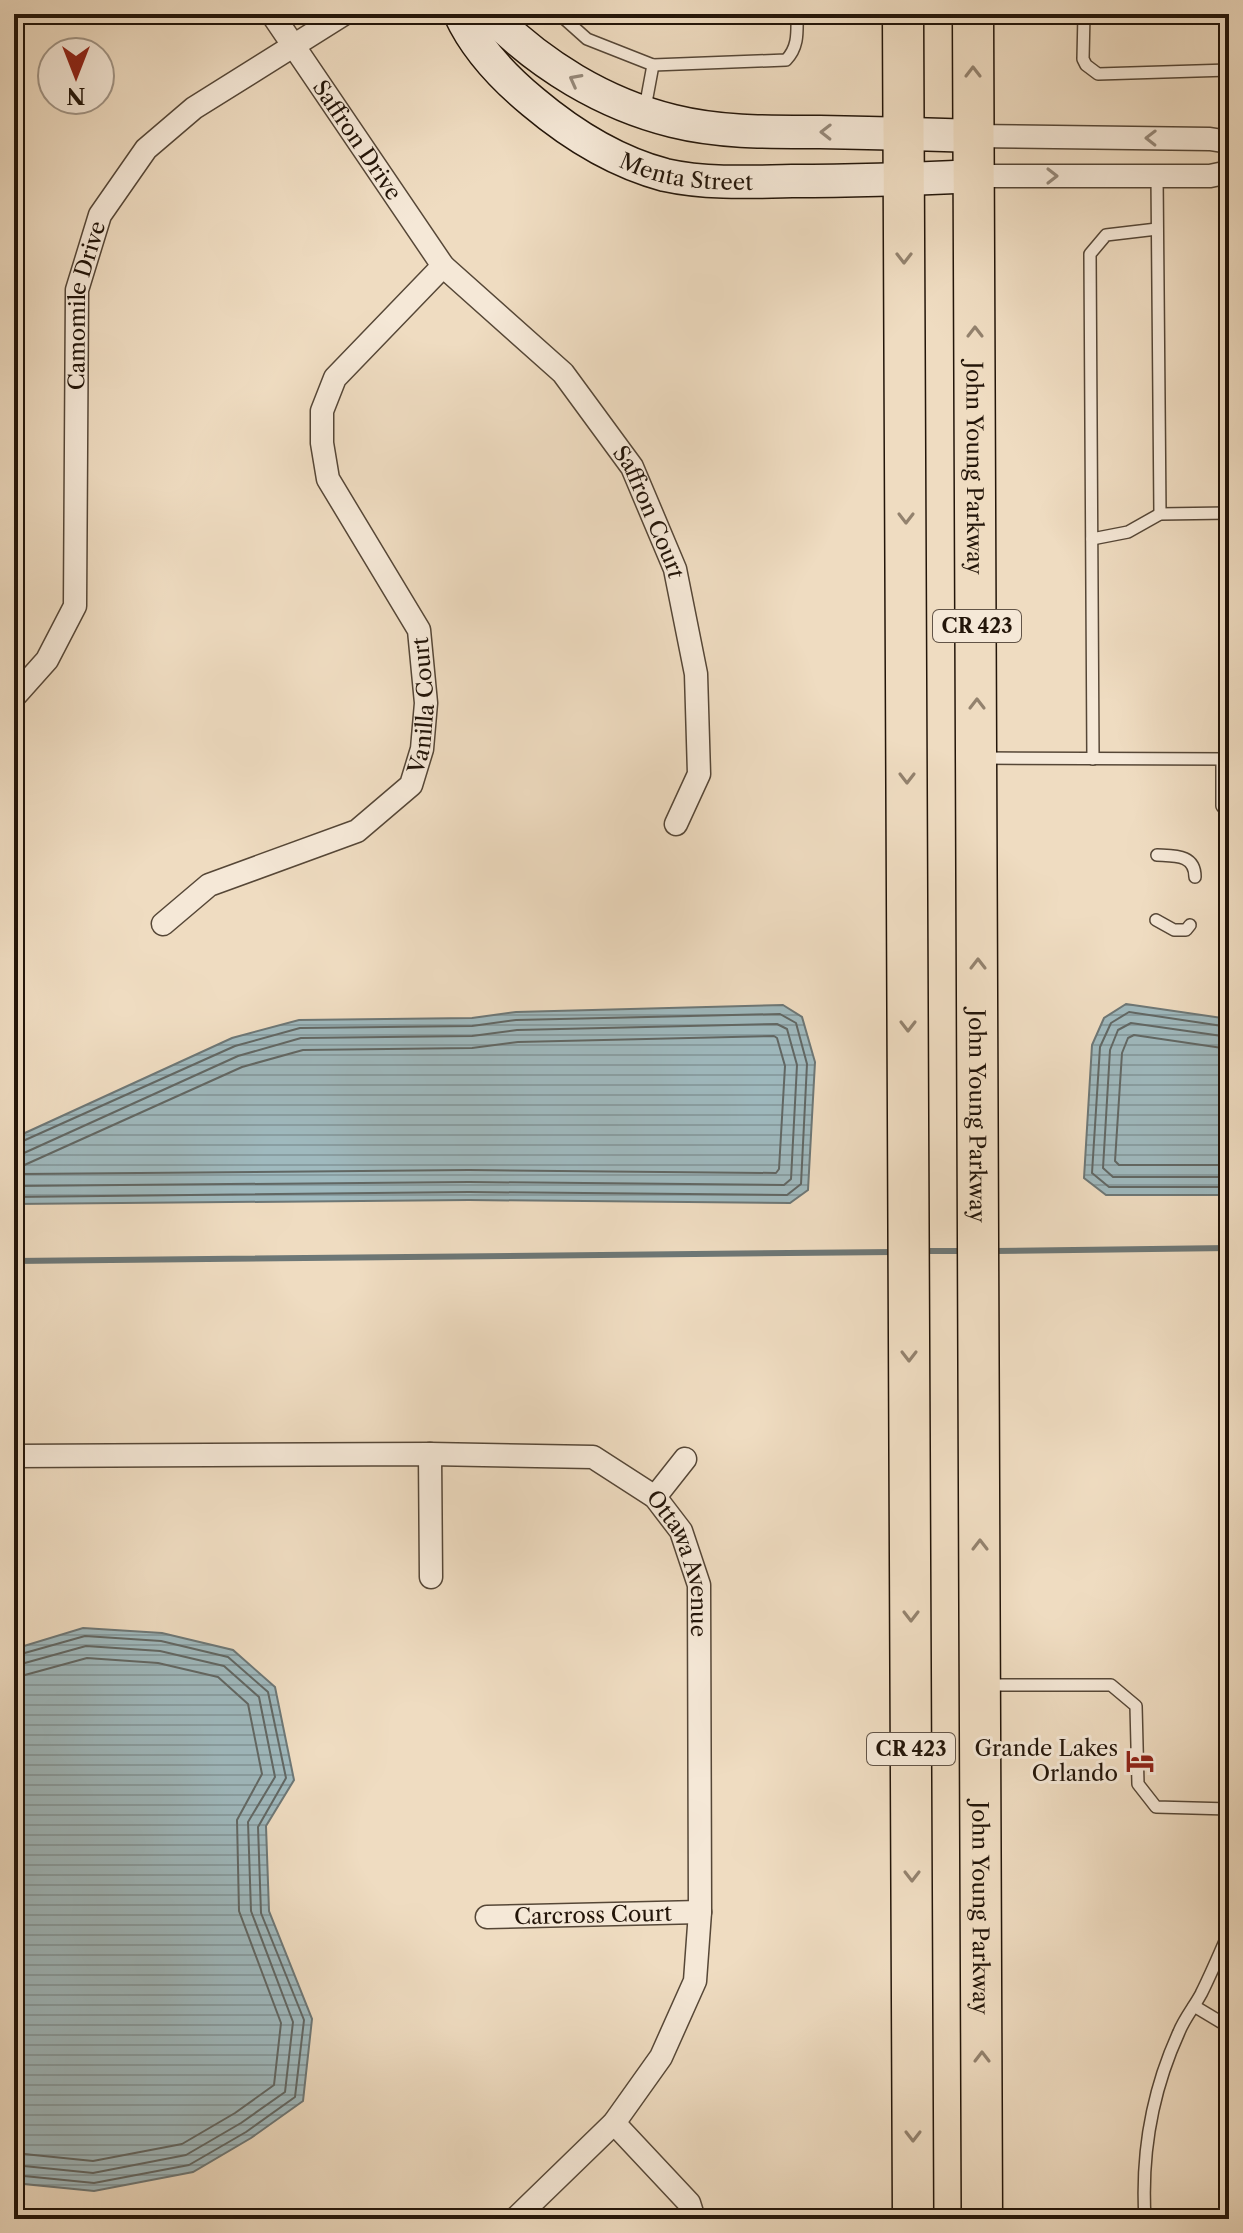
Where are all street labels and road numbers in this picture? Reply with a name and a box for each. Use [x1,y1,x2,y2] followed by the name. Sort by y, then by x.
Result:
[307,75,407,205] street label: Saffron Drive
[615,147,753,196] street label: Menta Street
[63,218,111,390] street label: Camomile Drive
[960,358,988,575] street label: John Young Parkway
[607,440,690,581] street label: Saffron Court
[933,610,1021,642] road number: CR 423
[402,636,440,778] street label: Vanilla Court
[963,1006,991,1223] street label: John Young Parkway
[641,1485,712,1637] street label: Ottawa Avenue
[867,1733,955,1765] road number: CR 423
[966,1798,994,2015] street label: John Young Parkway
[514,1900,672,1930] street label: Carcross Court

